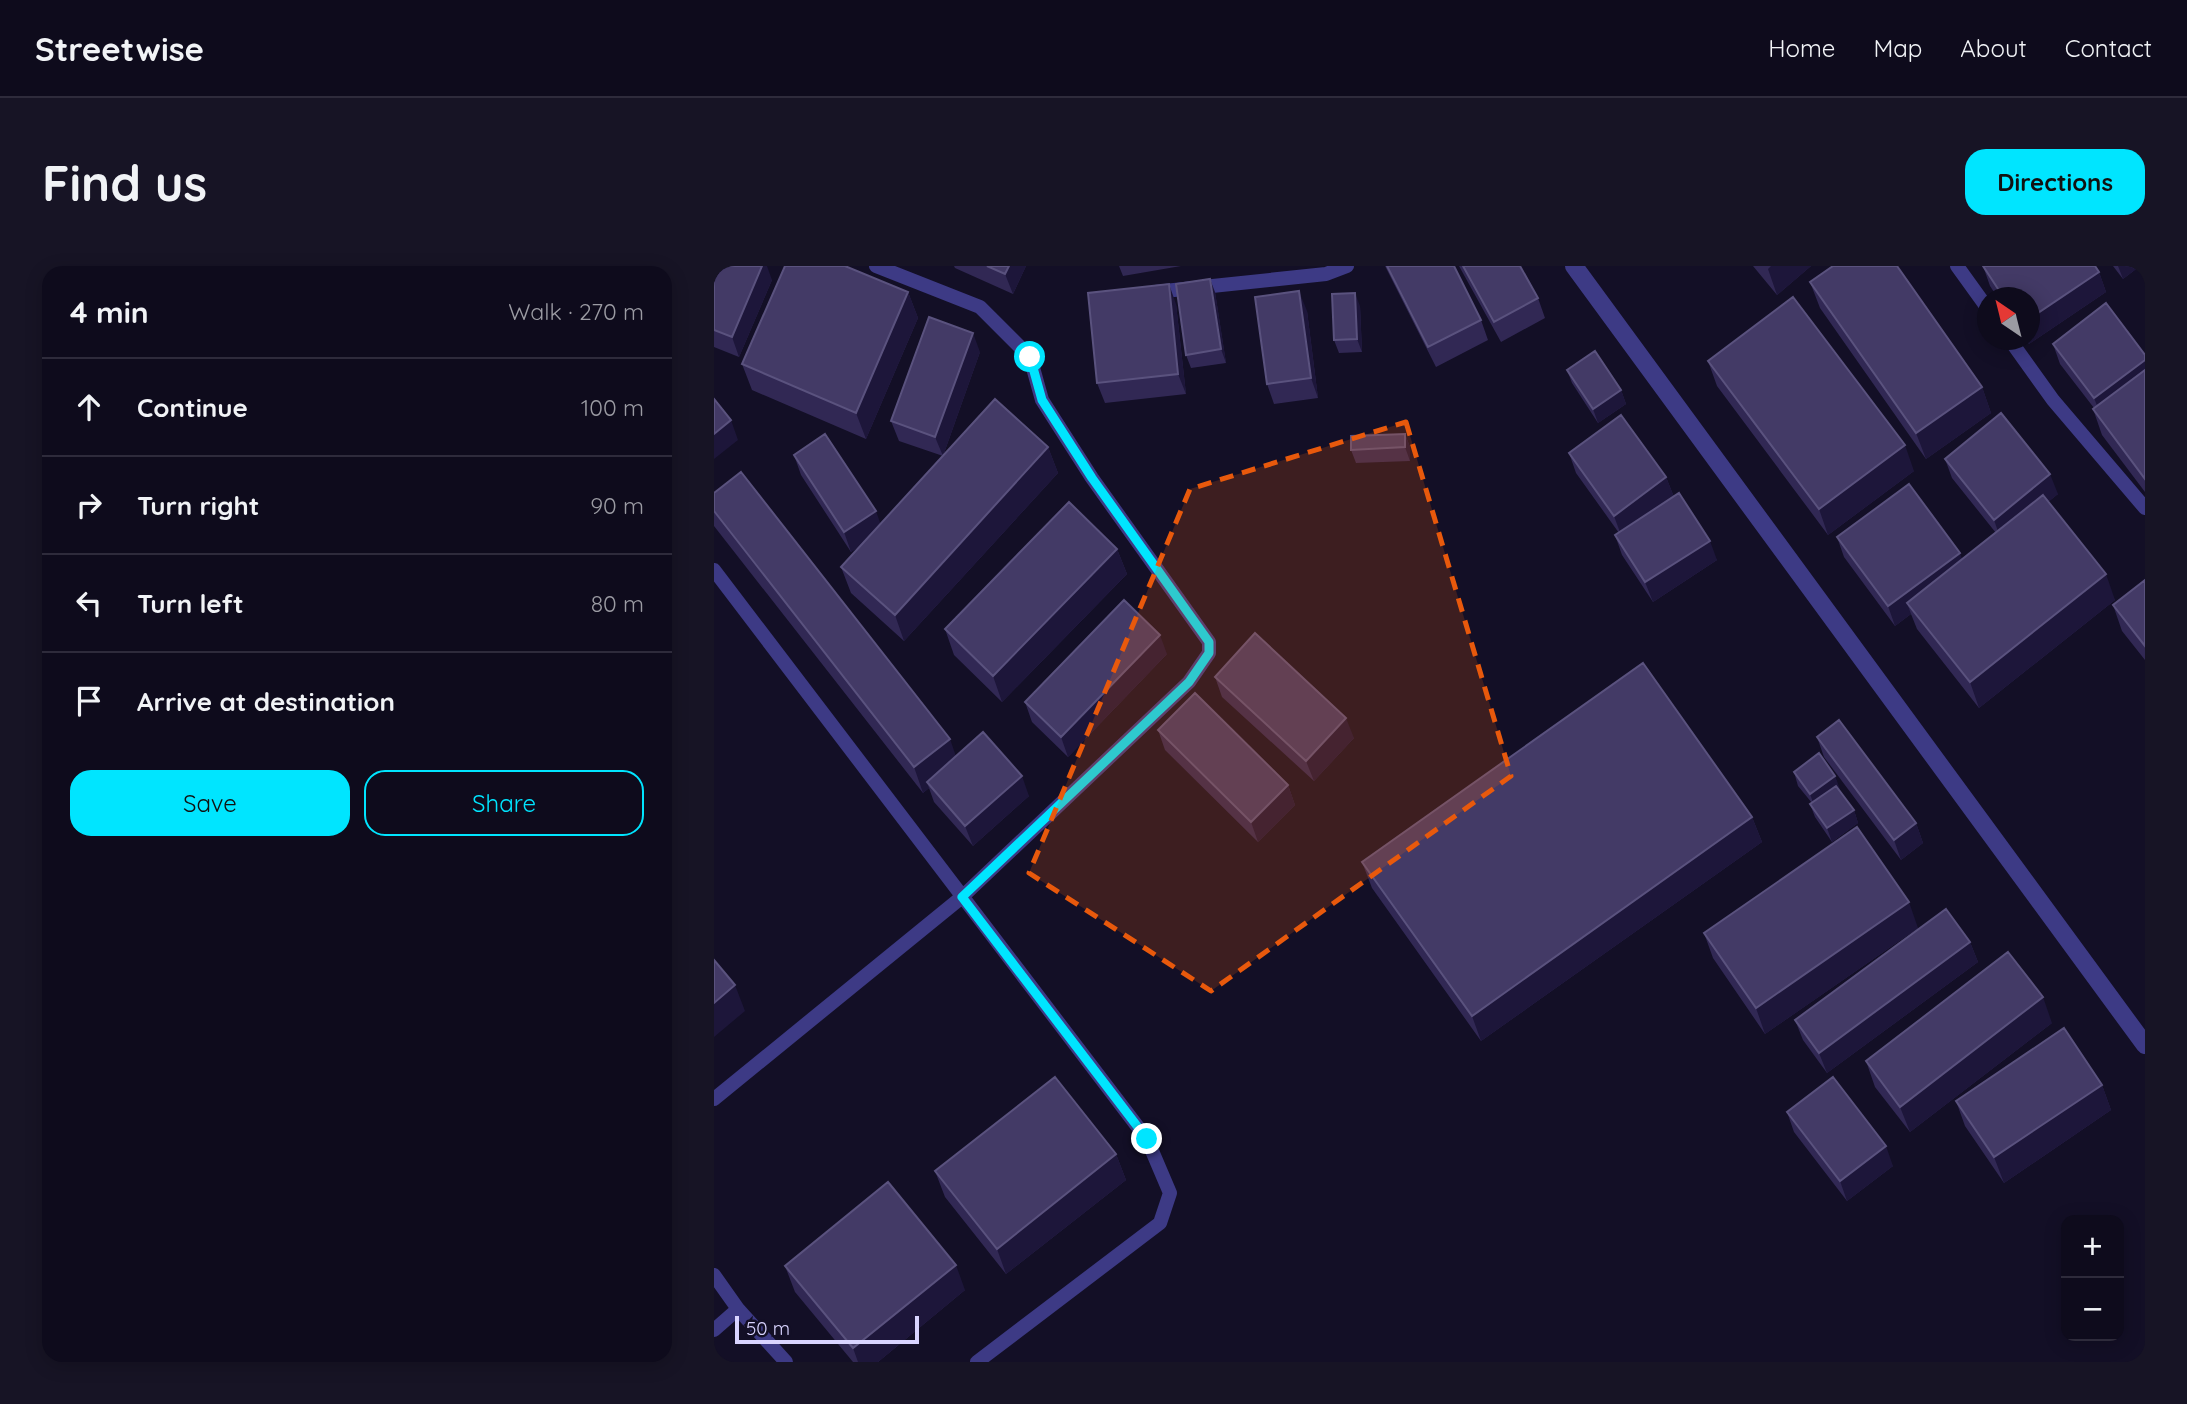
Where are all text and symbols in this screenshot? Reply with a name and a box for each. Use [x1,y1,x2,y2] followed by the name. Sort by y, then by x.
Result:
[35,28,204,69] text: Streetwise
[1768,33,1835,63] text: Home
[1873,33,1922,63] text: Map
[1960,33,2027,63] text: About
[2065,33,2152,63] text: Contact
[1965,149,2145,215] button: Directions
[42,152,207,213] text: Find us
[1977,287,2040,350] north arrow
[70,293,149,331] text: 4 min
[508,297,644,326] text: Walk · 270 m
[1014,341,1045,372] route start
[70,388,108,426] icon: ahead
[137,391,248,424] text: Continue
[581,393,644,422] text: 100 m
[70,486,108,524] icon: right
[137,489,259,522] text: Turn right
[590,491,644,520] text: 90 m
[70,584,108,622] icon: left
[137,587,244,620] text: Turn left
[591,589,644,618] text: 80 m
[70,682,108,720] icon: arrive
[137,685,395,718] text: Arrive at destination
[70,770,350,836] button: Save
[364,770,644,836] button: Share
[1131,1123,1162,1154] route end
[2061,1215,2124,1341] map controls
[2061,1215,2124,1278] button: +
[2061,1278,2124,1341] button: −
[735,1313,919,1345] scale bar
[746,1316,790,1340] text: 50 m

